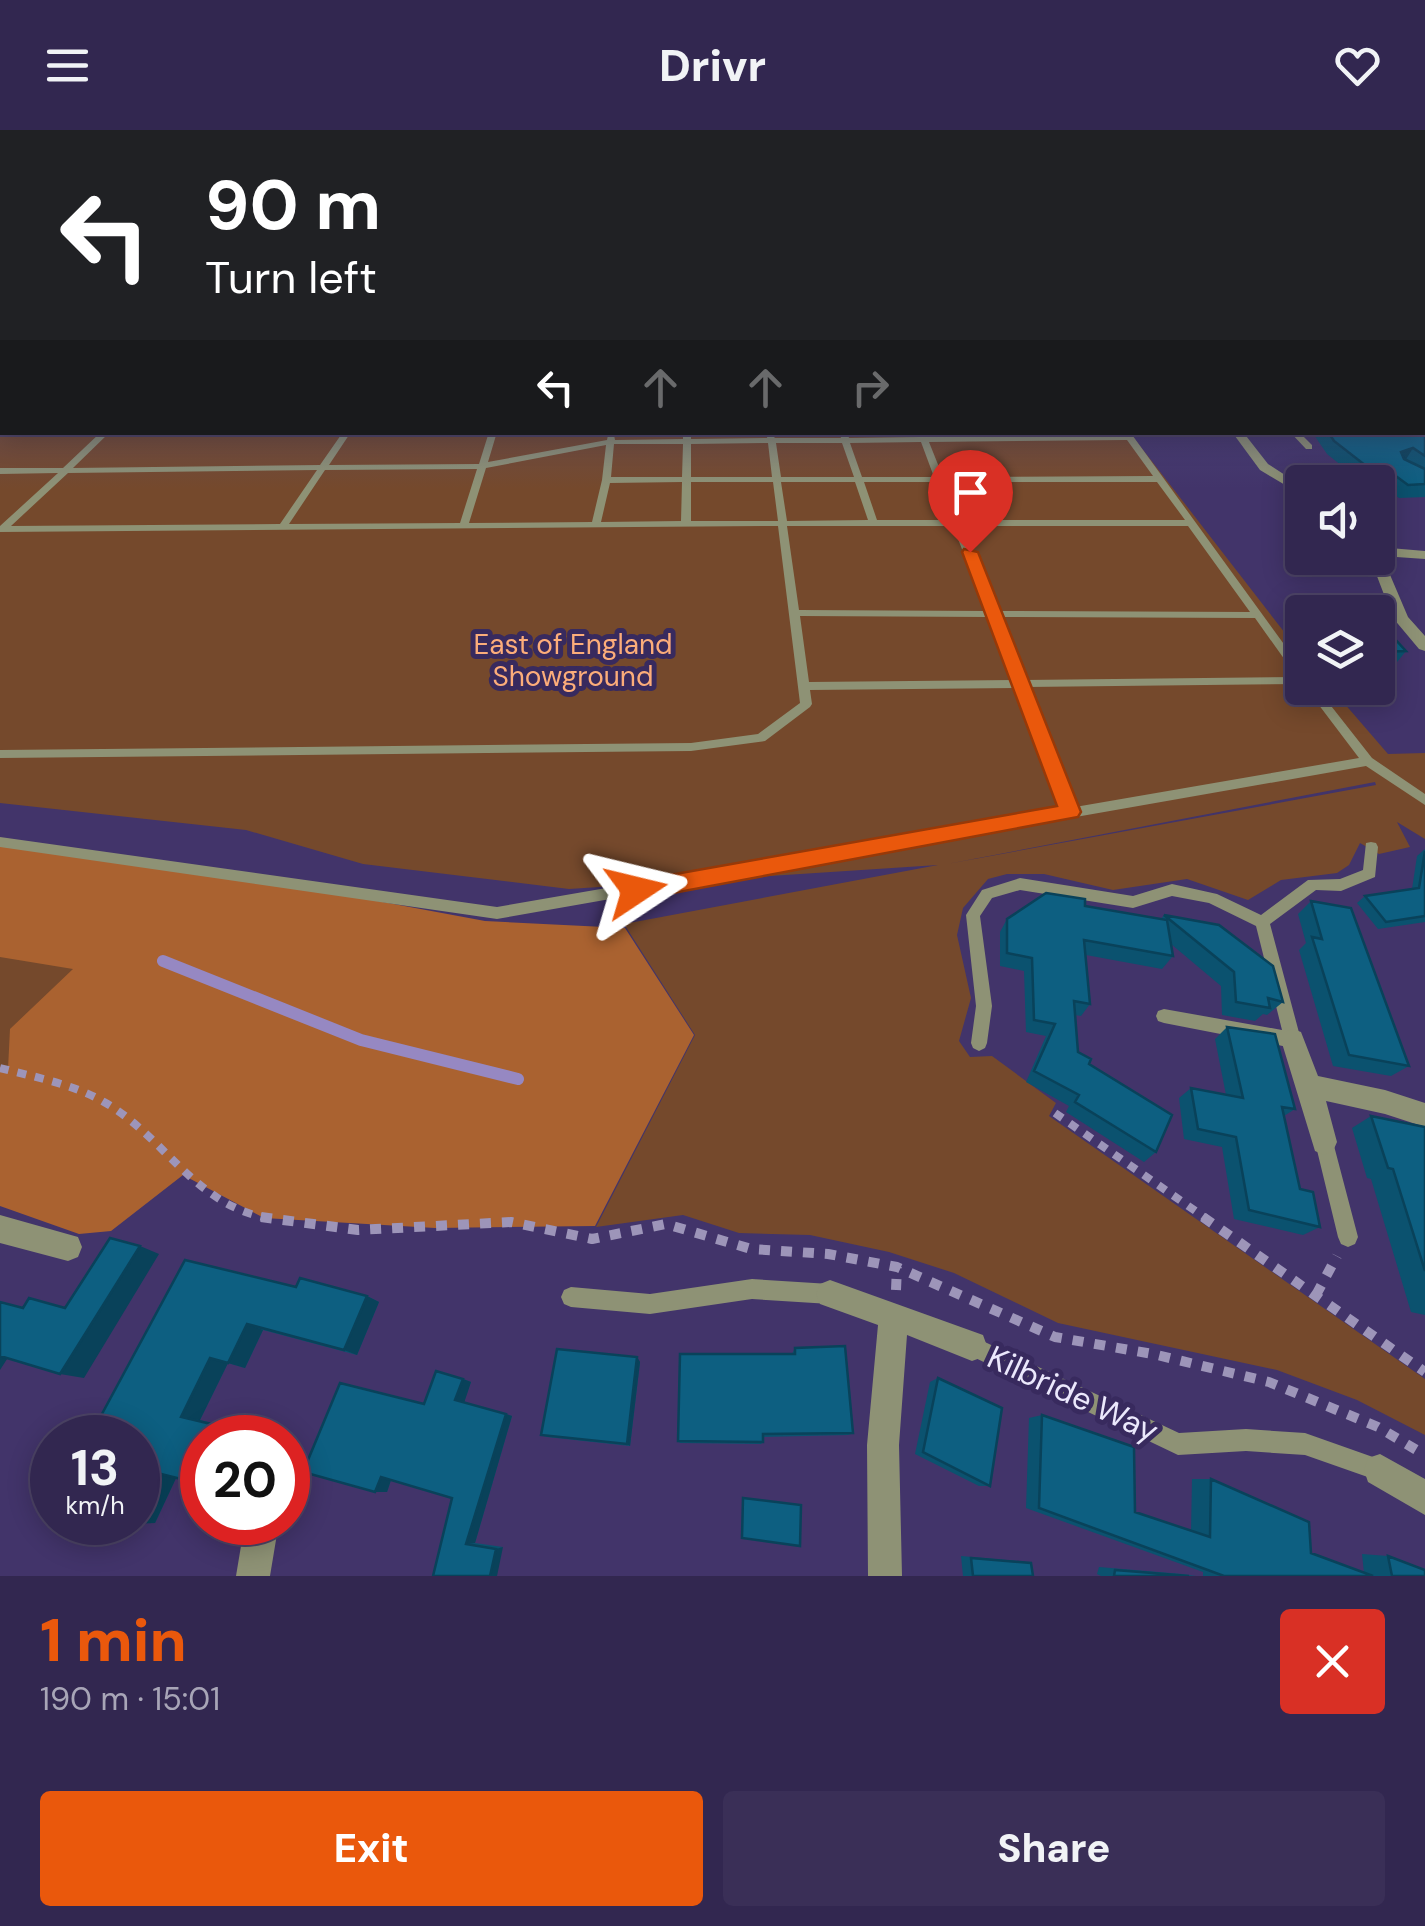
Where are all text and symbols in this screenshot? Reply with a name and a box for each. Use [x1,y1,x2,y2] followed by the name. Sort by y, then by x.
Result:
[659,36,766,95] text: Drivr
[40,38,95,93] icon: menu
[1330,38,1385,93] icon: heart
[205,160,381,251] text: 90 m
[40,170,170,300] icon: left
[205,248,377,307] text: Turn left
[528,360,583,415] icon: left
[633,360,688,415] icon: ahead
[738,360,793,415] icon: ahead
[843,360,898,415] icon: right
[928,450,1013,553] pin
[943,465,998,520] icon: arrive
[1285,465,1395,705] map controls
[1285,465,1395,575] button: sound
[1285,595,1395,705] button: layers
[473,626,673,695] park label: East of England Showground
[584,838,688,942] position arrow
[981,1336,1165,1452] street label: Kilbride Way
[180,1415,310,1545] speed limit sign: 20
[71,1435,119,1501] text: 13
[65,1489,125,1522] text: km/h
[40,1601,187,1680] text: 1 min
[1280,1609,1385,1714] button: close
[40,1678,220,1720] text: 190 m · 15:01
[40,1791,703,1906] button: Exit
[723,1791,1385,1906] button: Share

